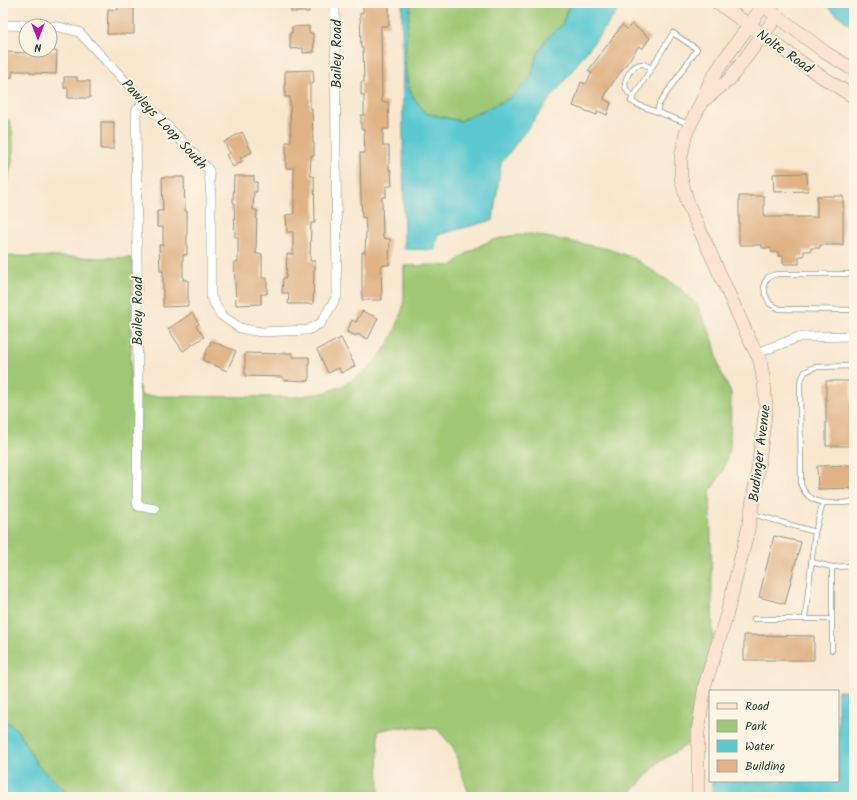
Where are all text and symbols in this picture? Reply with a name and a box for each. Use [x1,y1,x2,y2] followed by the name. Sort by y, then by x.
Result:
[18,18,58,58] north arrow
[326,19,348,88] street label: Bailey Road
[752,24,818,80] street label: Nolte Road
[34,38,41,56] text: N
[116,74,212,175] street label: Pawleys Loop South
[127,276,149,345] street label: Bailey Road
[743,403,777,503] street label: Budinger Avenue
[709,690,839,782] legend
[745,697,770,716] text: Road
[745,717,767,736] text: Park
[745,737,775,756] text: Water
[745,757,785,776] text: Building

